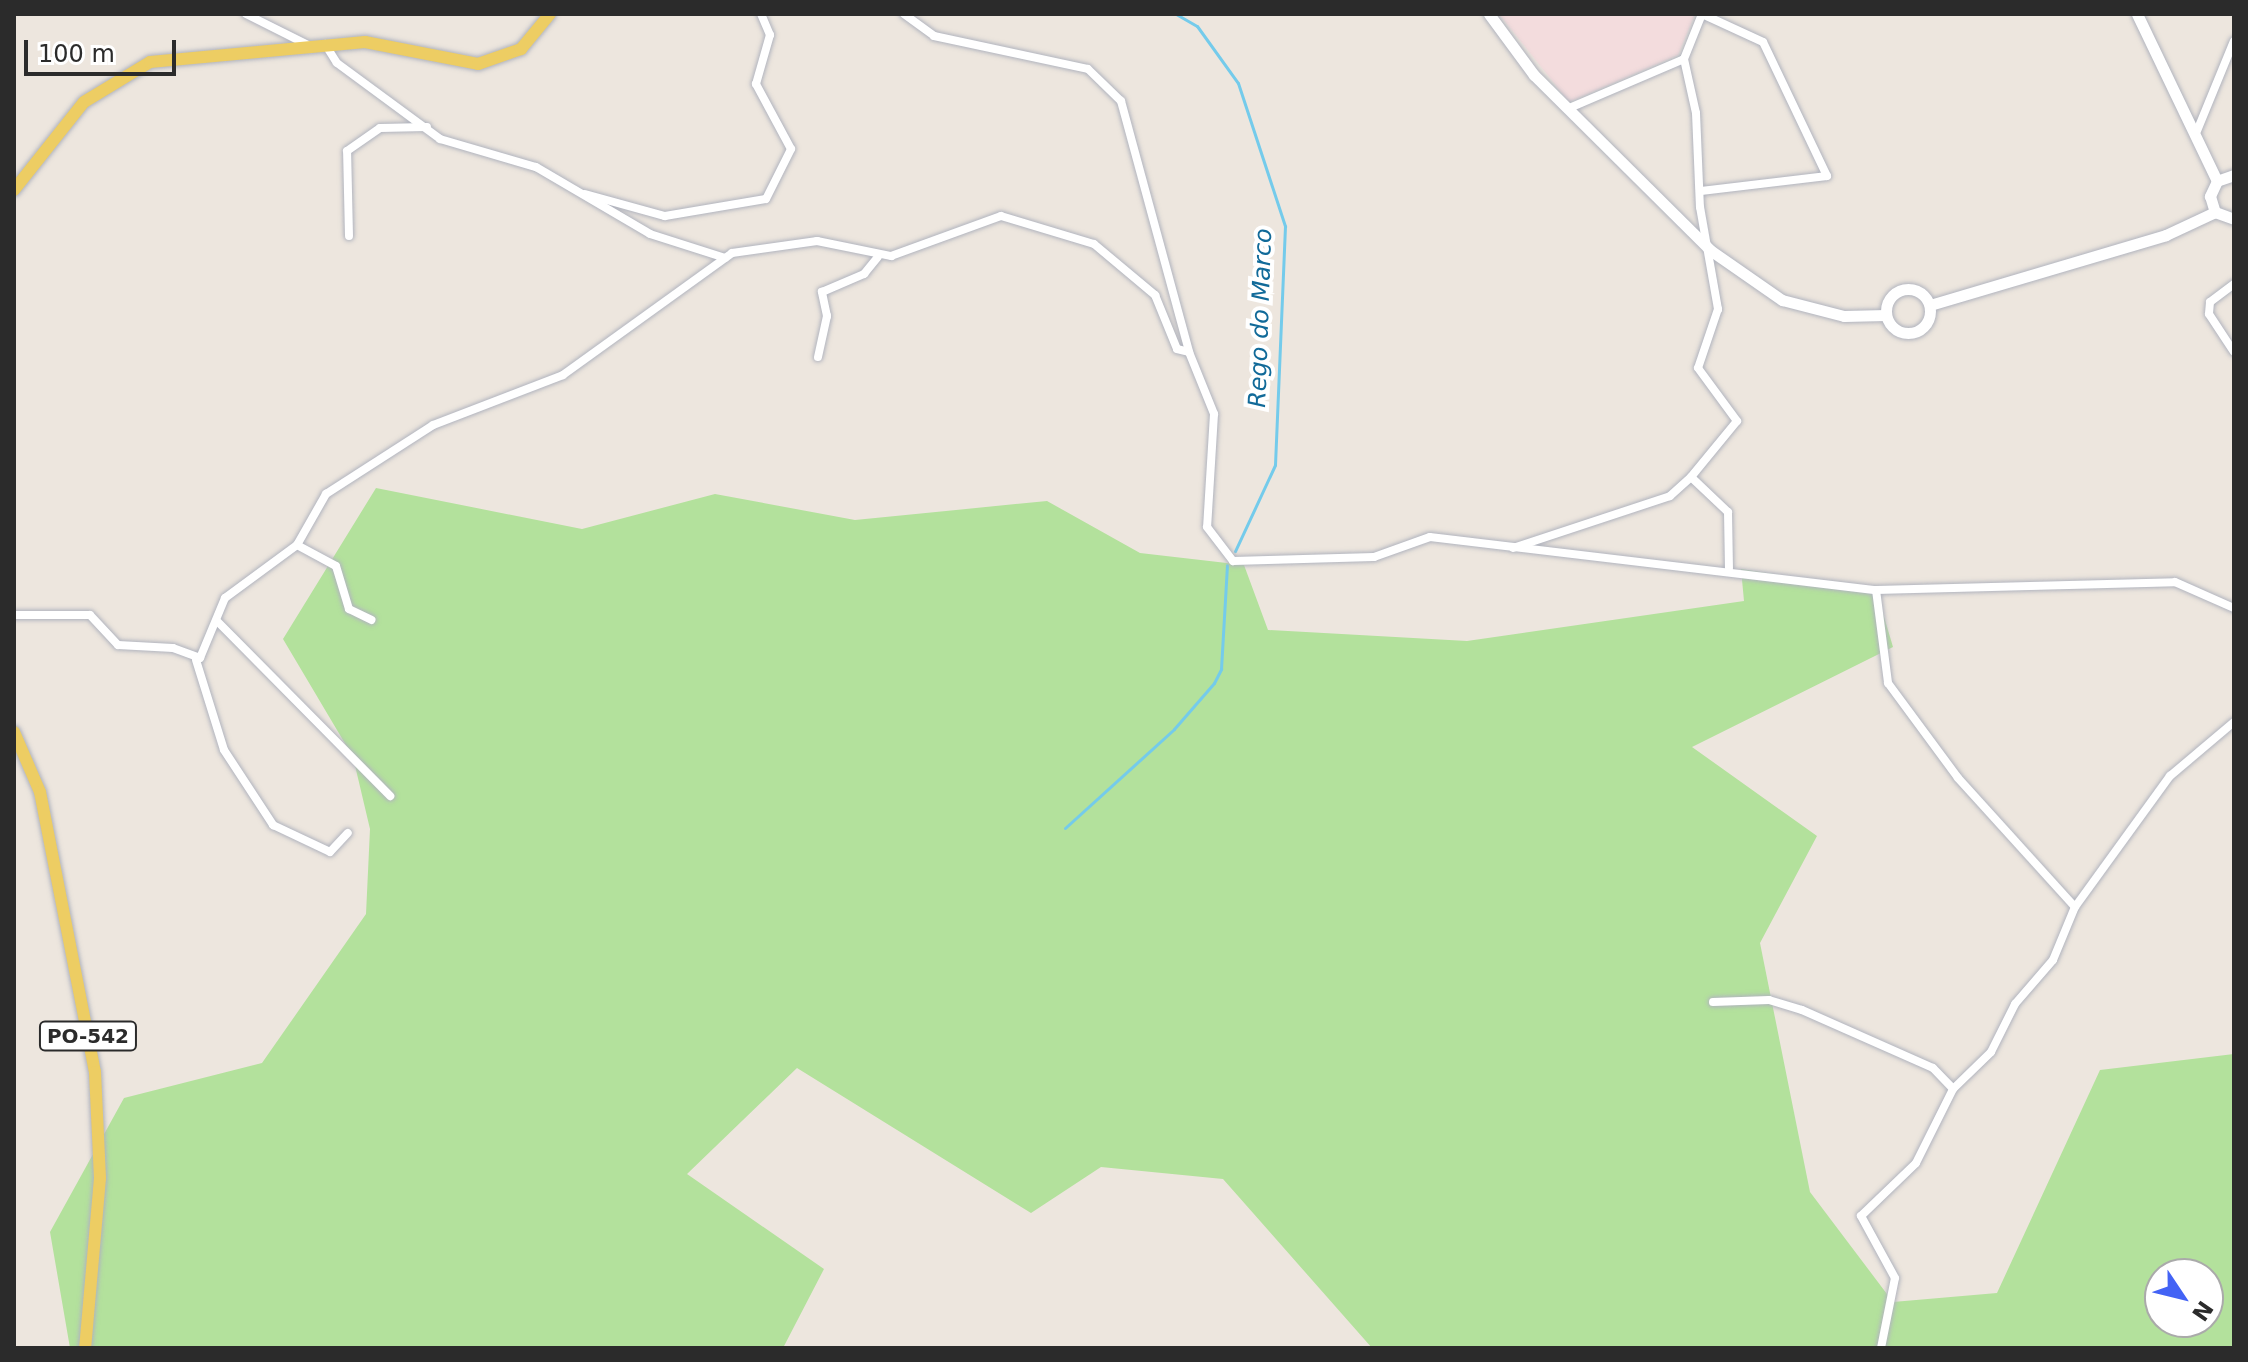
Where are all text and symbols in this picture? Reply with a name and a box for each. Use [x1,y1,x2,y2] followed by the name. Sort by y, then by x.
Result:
[28,24,180,74] scale bar
[38,40,115,68] text: 100 m
[1243,228,1279,408] water label: Rego do Marco
[38,1020,138,1052] road number: PO-542
[2144,1258,2224,1338] north arrow
[2187,1296,2218,1326] text: N

